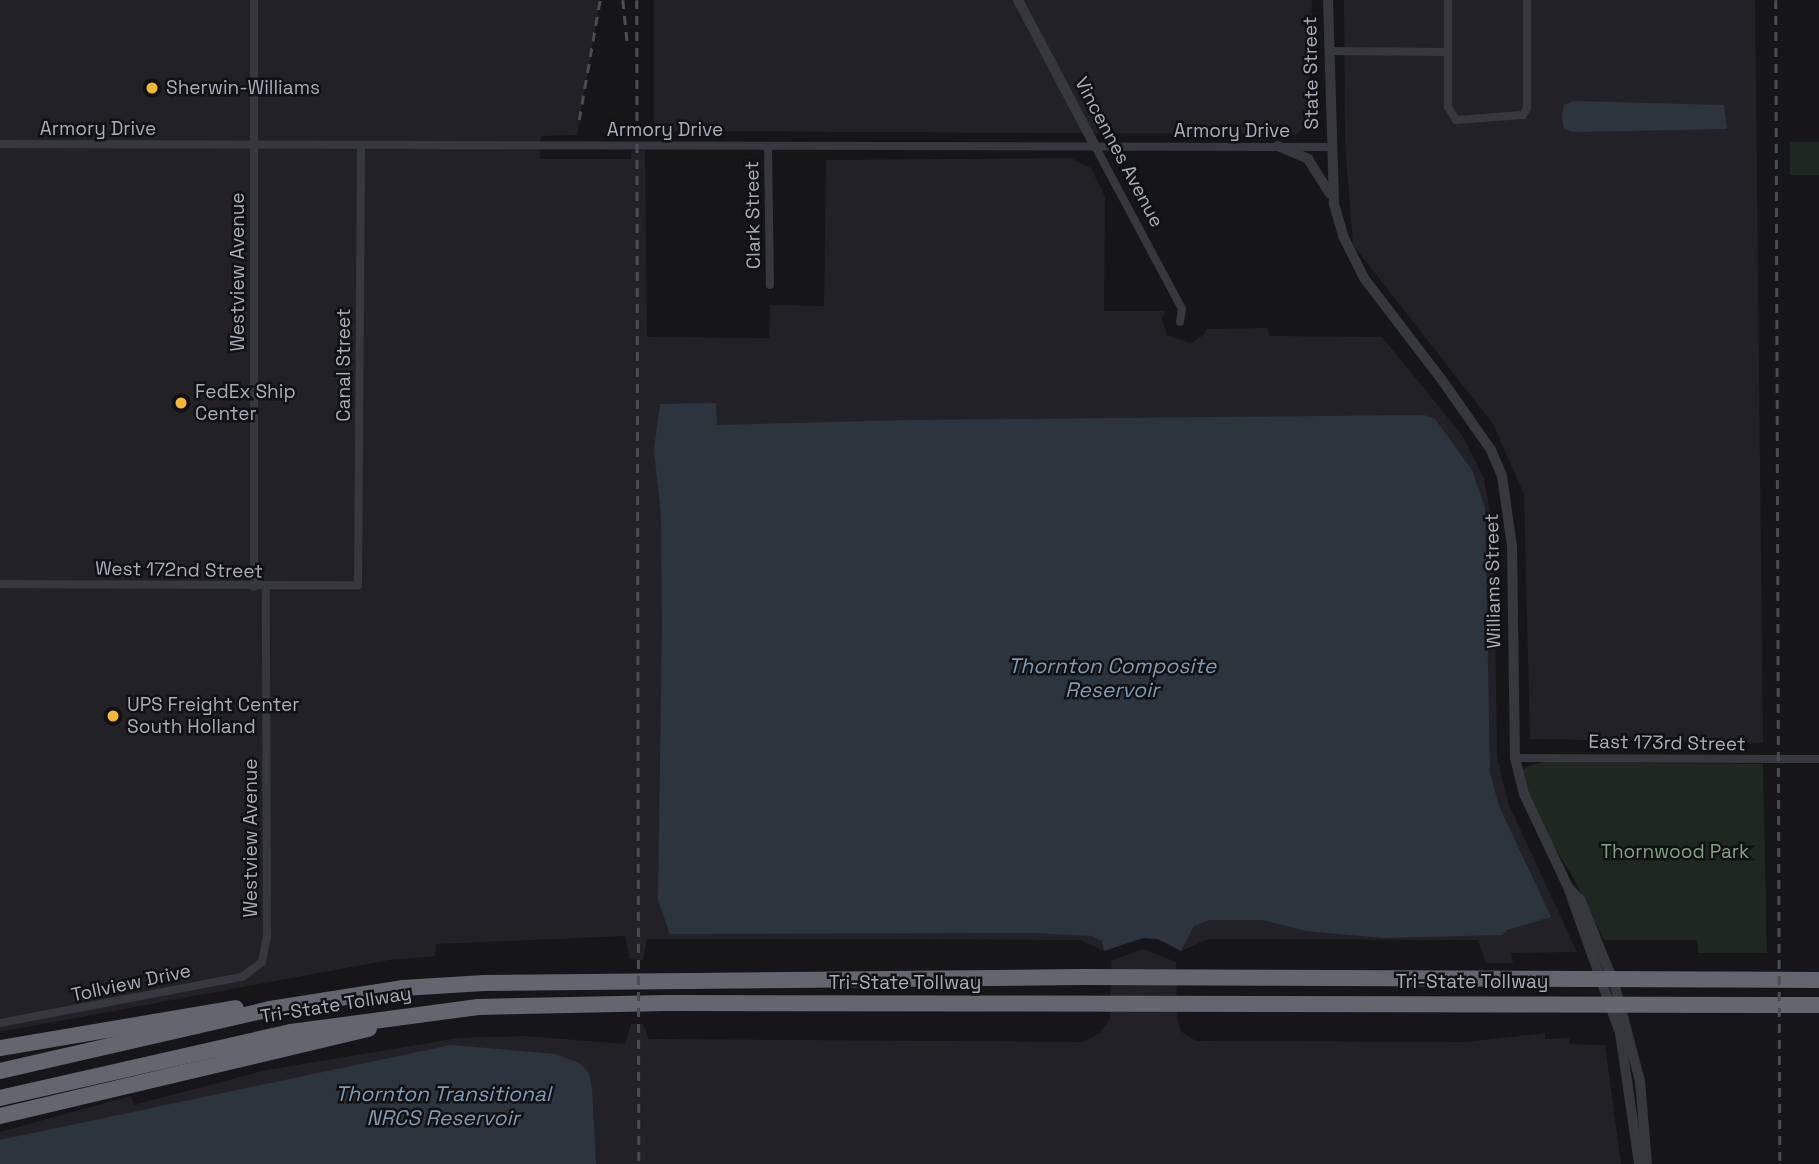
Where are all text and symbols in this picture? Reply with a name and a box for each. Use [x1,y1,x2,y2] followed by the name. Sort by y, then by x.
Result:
[1299,16,1323,130] street label: State Street
[1070,73,1168,231] street label: Vincennes Avenue
[166,77,320,99] place label: Sherwin-Williams
[144,80,160,96] marker: Sherwin-Williams
[40,118,156,140] street label: Armory Drive
[607,119,723,141] street label: Armory Drive
[1174,120,1290,142] street label: Armory Drive
[741,161,765,269] street label: Clark Street
[227,192,249,352] street label: Westview Avenue
[333,308,355,422] street label: Canal Street
[195,381,296,425] place label: FedEx Ship Center
[173,395,189,411] marker: FedEx Ship Center
[1480,513,1506,649] street label: Williams Street
[95,557,263,583] street label: West 172nd Street
[1008,653,1216,703] water label: Thornton Composite Reservoir
[127,694,299,738] place label: UPS Freight Center South Holland
[105,708,121,724] marker: UPS Freight Center South Holland
[1588,730,1746,756] street label: East 173rd Street
[240,758,262,918] street label: Westview Avenue
[1601,841,1749,863] park label: Thornwood Park
[69,959,193,1007] street label: Tollview Drive
[1395,971,1549,993] street label: Tri-State Tollway
[828,972,982,994] street label: Tri-State Tollway
[259,982,413,1028] street label: Tri-State Tollway
[335,1081,551,1131] water label: Thornton Transitional NRCS Reservoir

